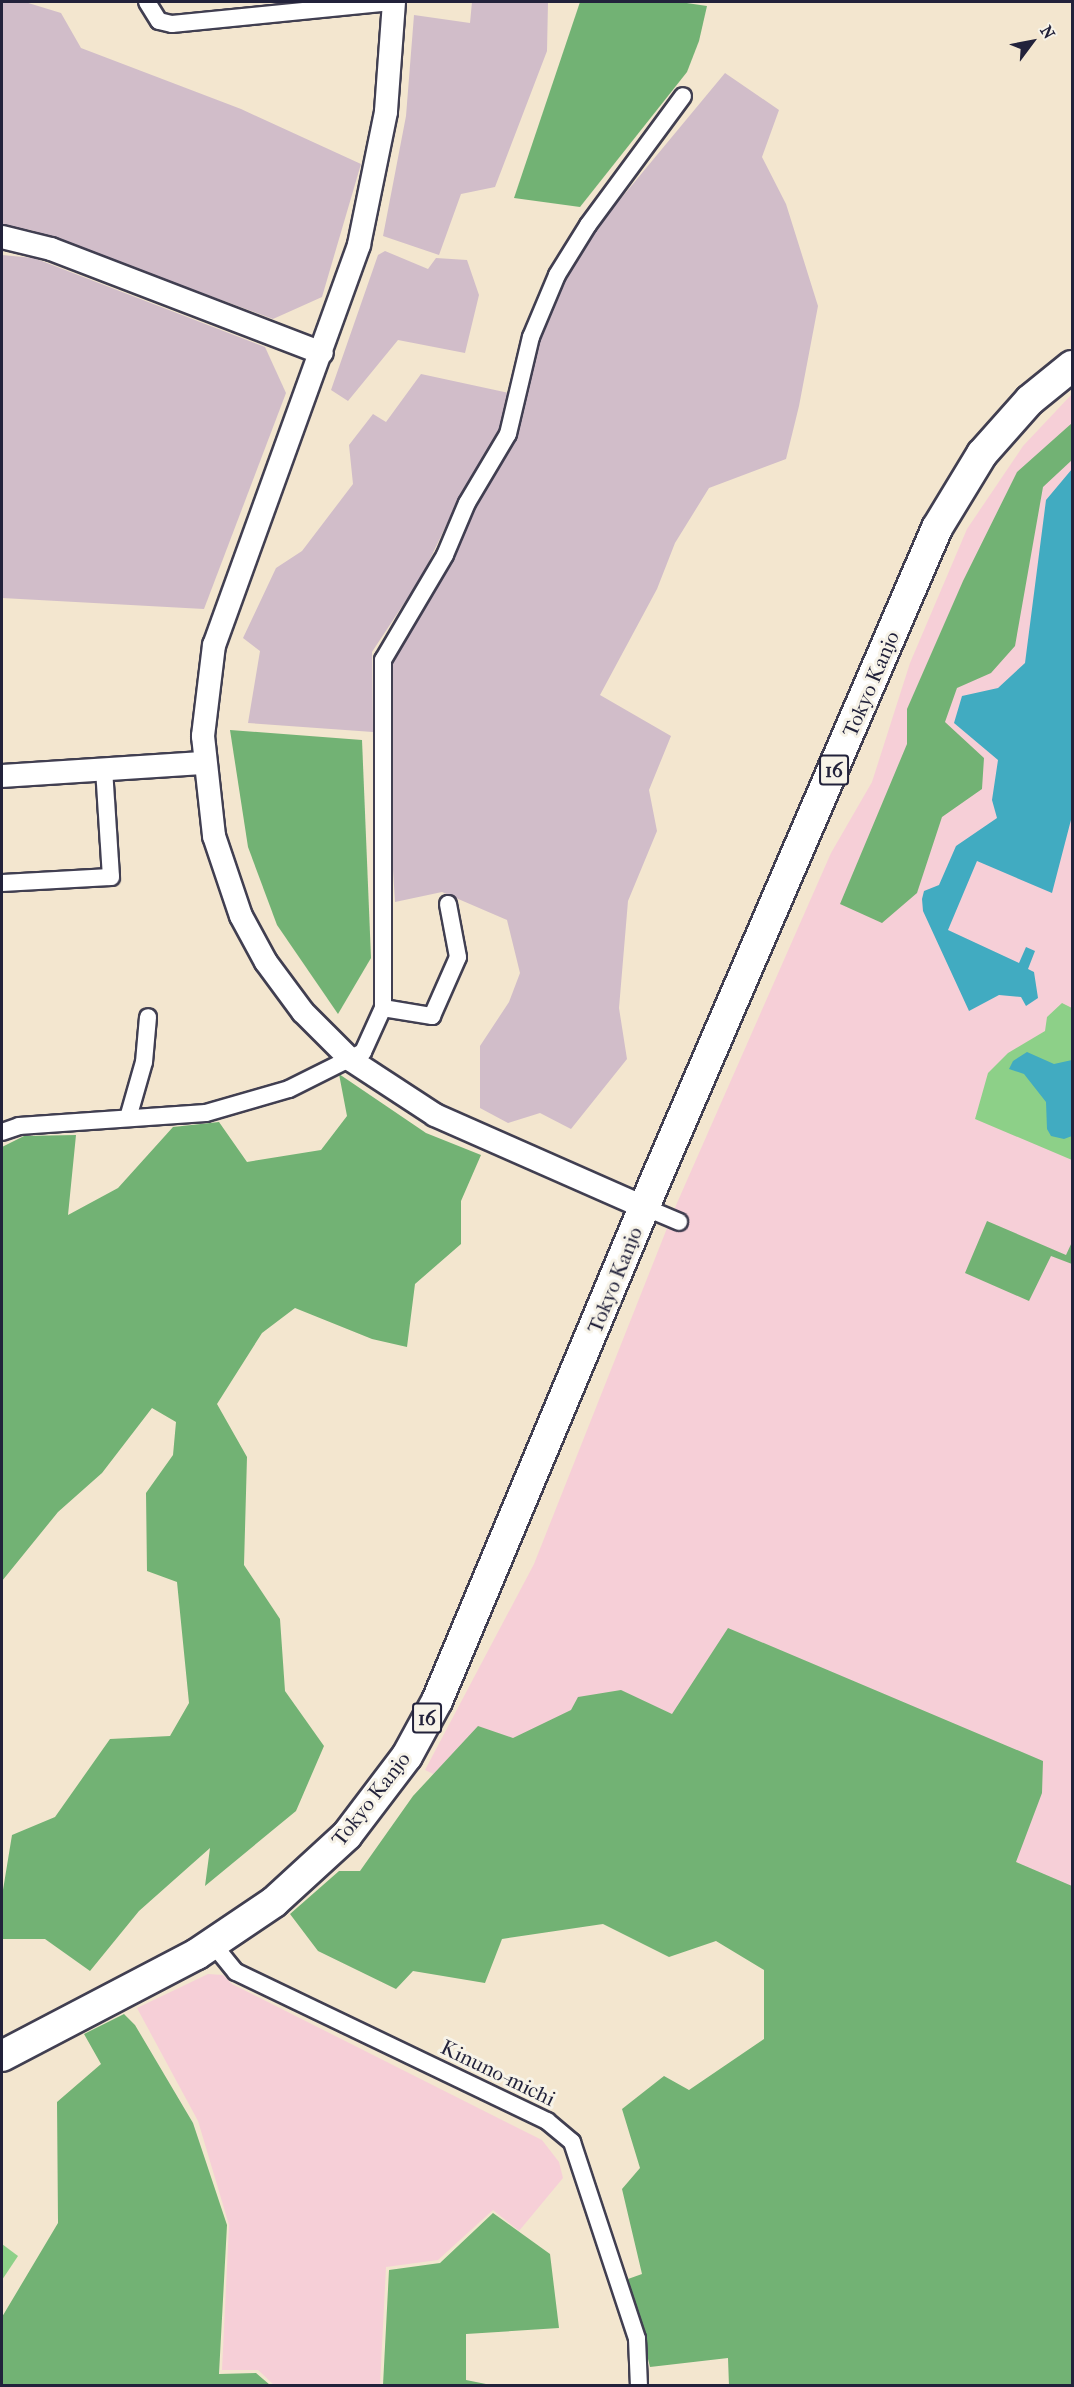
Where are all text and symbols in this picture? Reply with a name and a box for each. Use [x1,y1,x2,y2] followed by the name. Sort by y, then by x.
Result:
[1002,12,1062,72] north arrow
[1036,22,1059,42] text: N
[837,627,905,741] street label: Tokyo Kanjo
[819,753,849,787] road number: 16
[582,1223,648,1337] street label: Tokyo Kanjo
[412,1701,442,1735] road number: 16
[326,1747,416,1851] street label: Tokyo Kanjo
[437,2034,559,2112] street label: Kinuno-michi

